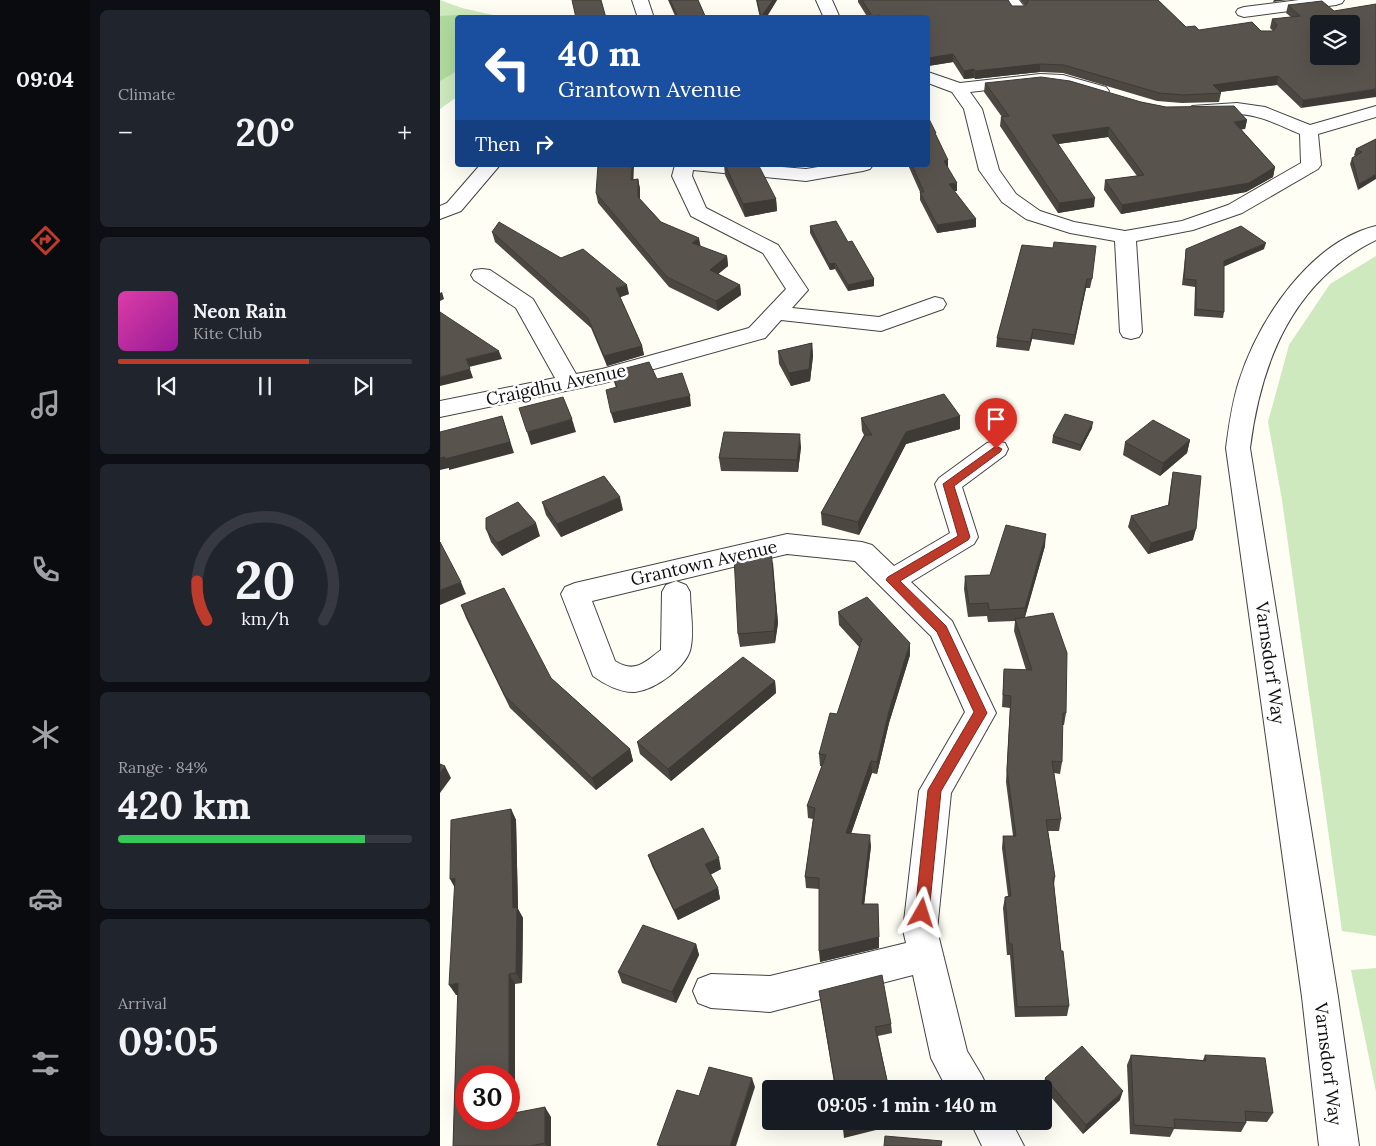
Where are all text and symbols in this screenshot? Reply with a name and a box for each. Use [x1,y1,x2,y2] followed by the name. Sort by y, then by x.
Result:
[1310,15,1360,65] map controls
[1310,15,1360,65] button: layers
[558,31,641,76] text: 40 m
[475,35,540,100] icon: left
[16,65,74,93] text: 09:04
[558,75,741,103] text: Grantown Avenue
[118,84,175,104] text: Climate
[236,108,294,156] text: 20°
[118,115,133,151] text: −
[397,115,412,151] text: +
[530,130,558,158] icon: right
[475,132,520,156] text: Then
[28,223,63,258] icon: directions
[193,299,287,323] text: Neon Rain
[193,323,262,343] text: Kite Club
[484,358,628,411] street label: Craigdhu Avenue
[153,372,181,400] icon: previous
[251,372,279,400] icon: pause
[349,372,377,400] icon: next
[28,387,63,422] icon: music
[975,398,1017,449] pin
[982,405,1010,433] icon: arrive
[628,534,780,591] street label: Grantown Avenue
[235,547,295,613] text: 20
[28,552,63,587] icon: phone
[1250,599,1291,726] street label: Varnsdorf Way
[241,607,289,630] text: km/h
[28,717,63,752] icon: climate
[118,757,207,777] text: Range · 84%
[118,781,251,829] text: 420 km
[28,881,63,916] icon: car
[895,886,947,938] position arrow
[118,993,167,1013] text: Arrival
[1309,1000,1347,1127] street label: Varnsdorf Way
[118,1017,218,1065] text: 09:05
[28,1046,63,1081] icon: filters
[455,1065,520,1130] speed limit sign: 30
[817,1093,997,1117] text: 09:05 · 1 min · 140 m

